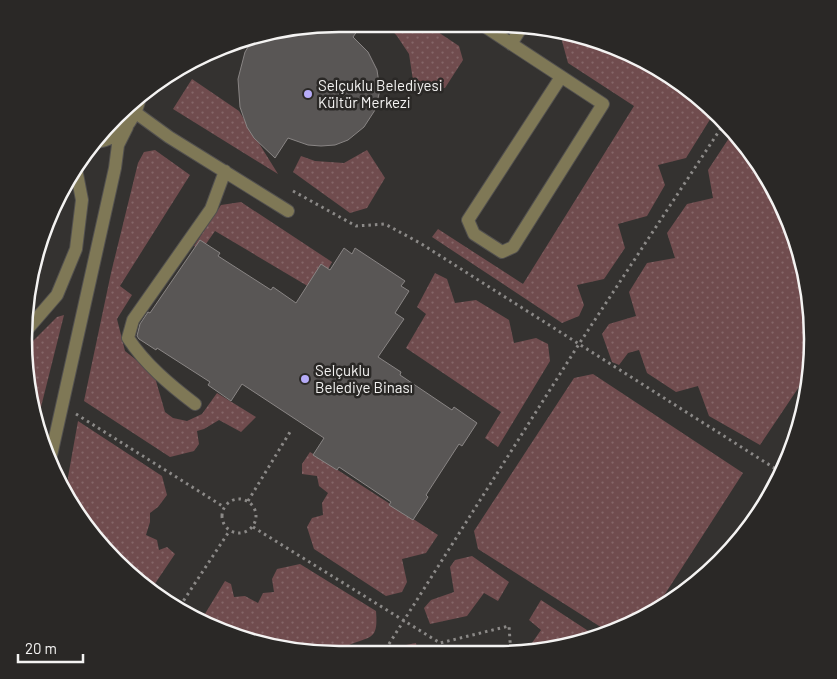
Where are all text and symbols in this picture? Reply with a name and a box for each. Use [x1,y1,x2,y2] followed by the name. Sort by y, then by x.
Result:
[318,76,442,111] place label: Selçuklu Belediyesi Kültür Merkezi
[302,88,314,100] marker: Selçuklu Belediyesi Kültür Merkezi
[315,361,413,396] place label: Selçuklu Belediye Binası
[299,373,311,385] marker: Selçuklu Belediye Binası
[18,632,82,664] scale bar
[25,639,57,657] text: 20 m

